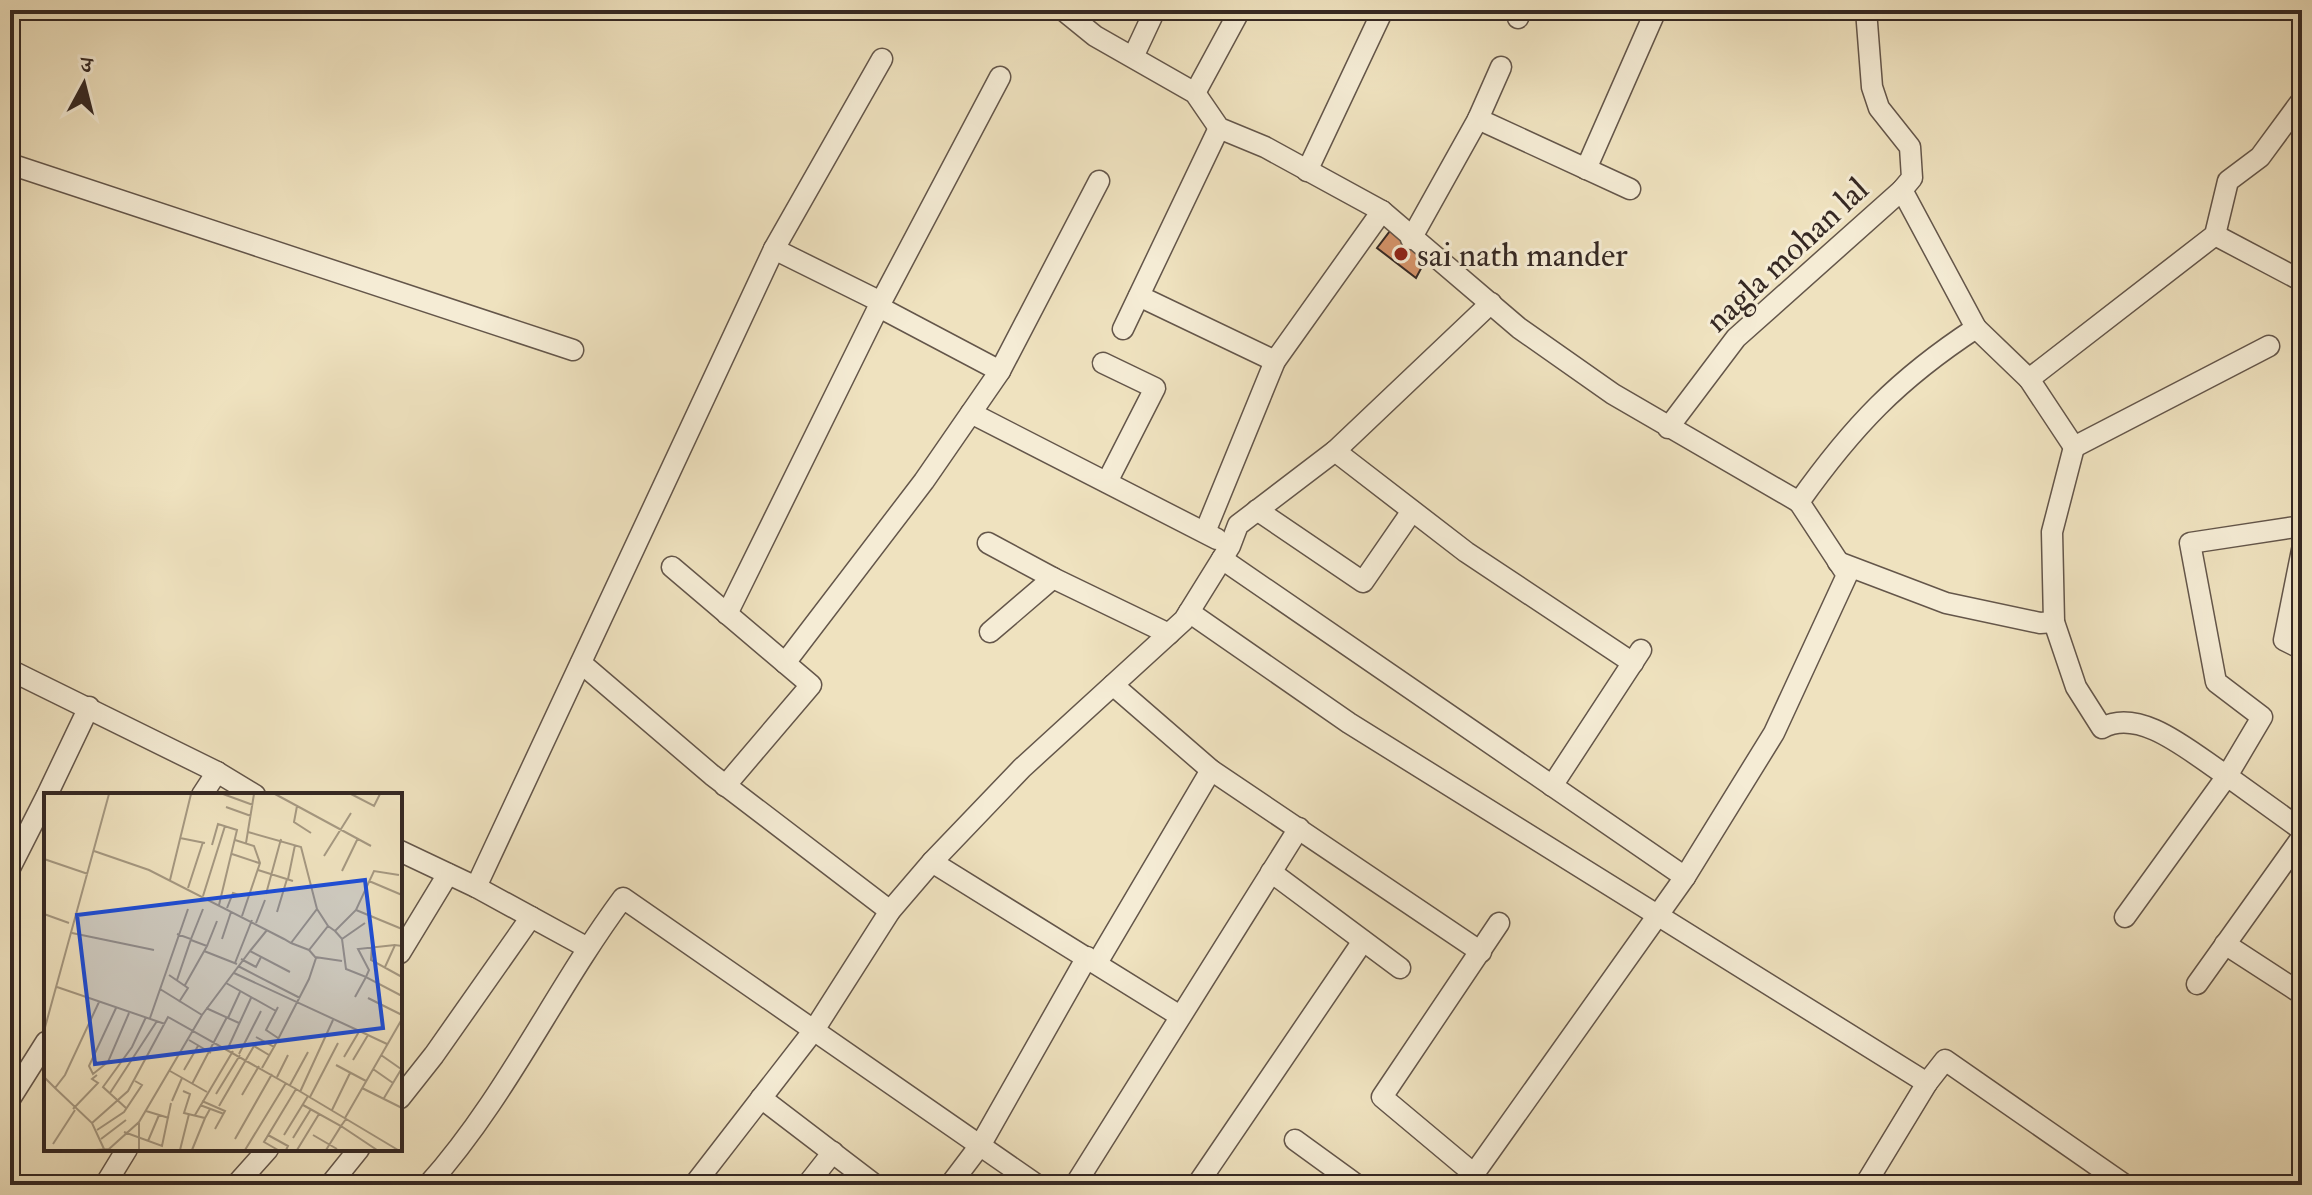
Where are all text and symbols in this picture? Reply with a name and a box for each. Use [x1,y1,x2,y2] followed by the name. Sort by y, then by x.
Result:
[44,44,124,124] north arrow
[77,50,95,80] text: उ
[1696,168,1878,342] street label: nagla mohan lal
[1417,234,1628,277] place label: sai nath mander
[1392,245,1410,263] marker: sai nath mander
[44,793,402,1151] inset map

